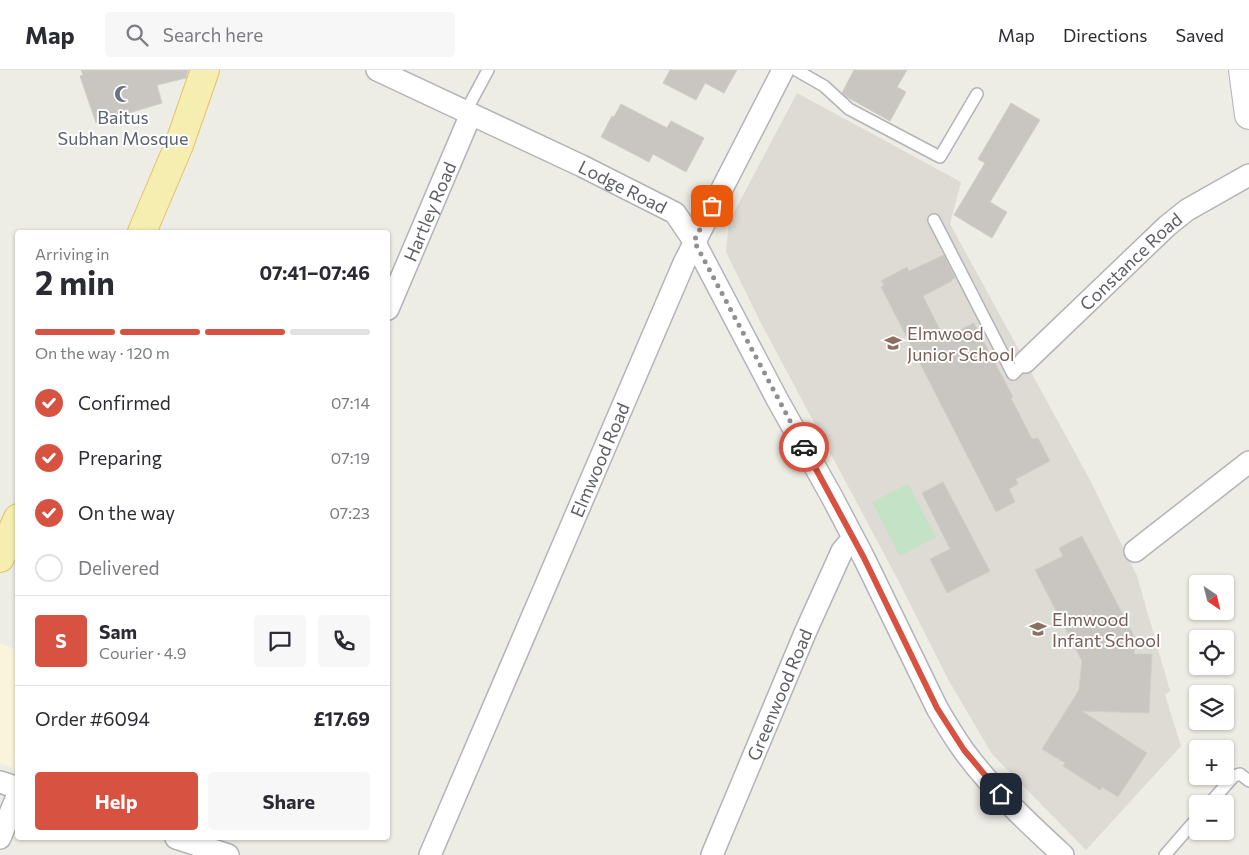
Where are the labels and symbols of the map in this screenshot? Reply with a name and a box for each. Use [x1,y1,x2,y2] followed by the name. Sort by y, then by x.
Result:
[113,84,133,104] mosque icon: Baitus Subhan Mosque
[58,106,188,149] place label: Baitus Subhan Mosque
[575,155,671,218] street label: Lodge Road
[399,158,460,265] street label: Hartley Road
[691,185,733,227] pin
[1075,208,1186,315] street label: Constance Road
[907,322,1014,365] place label: Elmwood Junior School
[883,333,903,353] school or university icon: Elmwood Junior School
[565,399,634,520] street label: Elmwood Road
[779,422,829,472] courier
[1189,575,1234,620] north arrow
[1052,608,1161,651] place label: Elmwood Infant School
[1028,619,1048,639] school or university icon: Elmwood Infant School
[742,625,817,764] street label: Greenwood Road
[980,773,1022,815] pin

